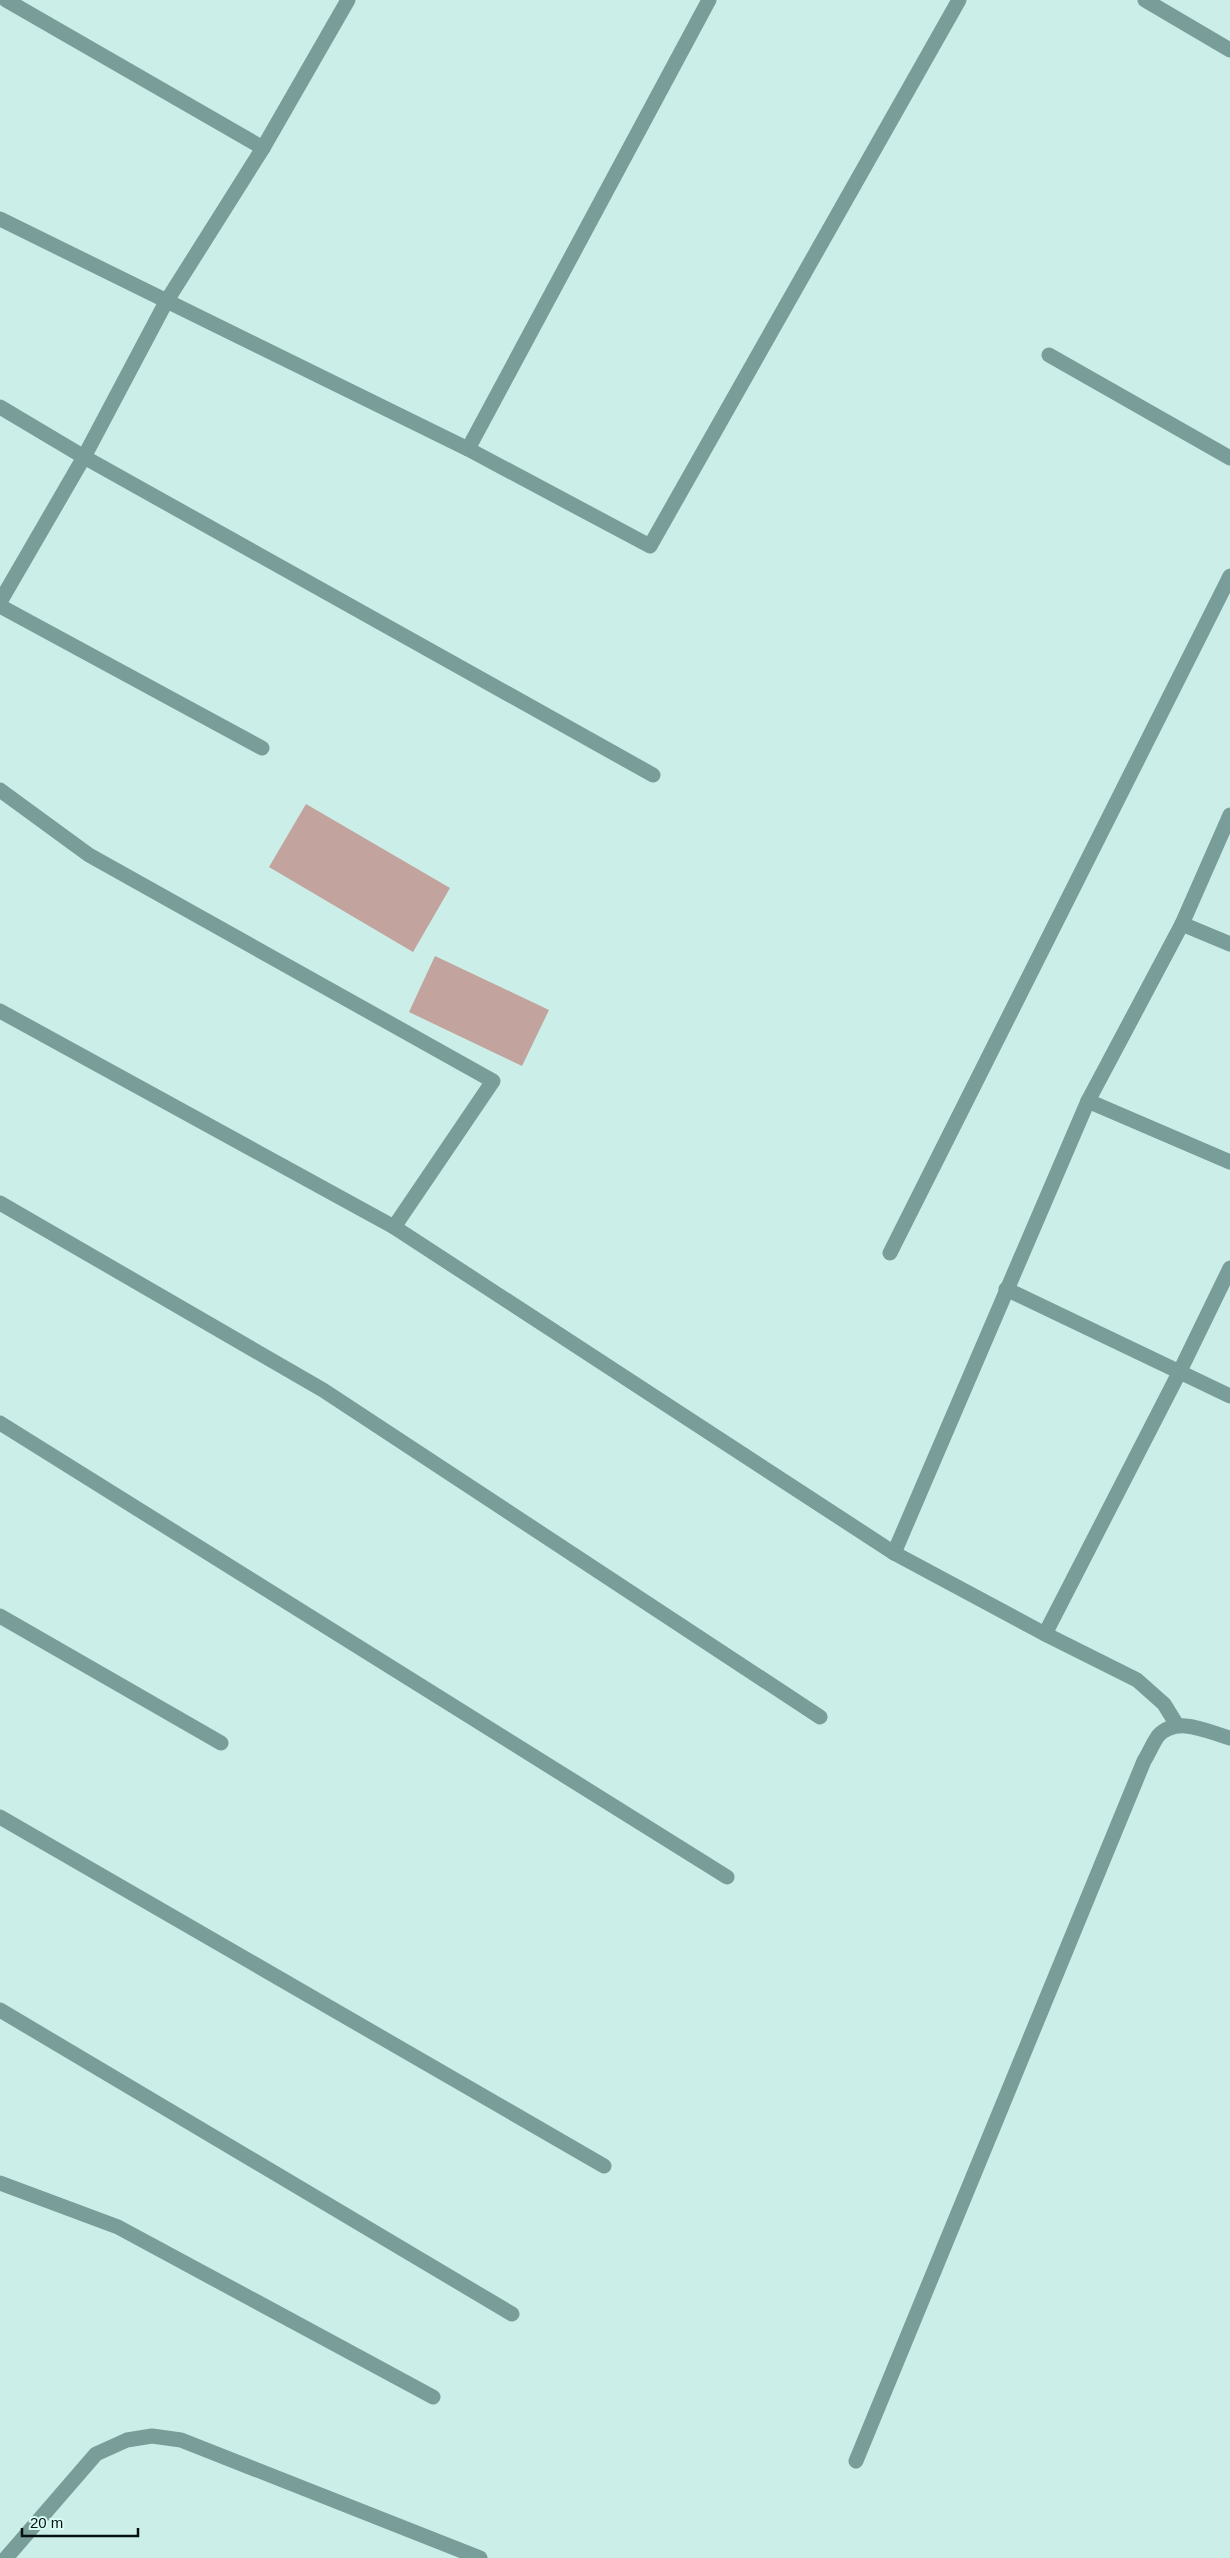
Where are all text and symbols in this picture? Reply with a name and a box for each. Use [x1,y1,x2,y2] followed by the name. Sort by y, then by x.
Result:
[22,2506,139,2538] scale bar
[30,2514,63,2531] text: 20 m

